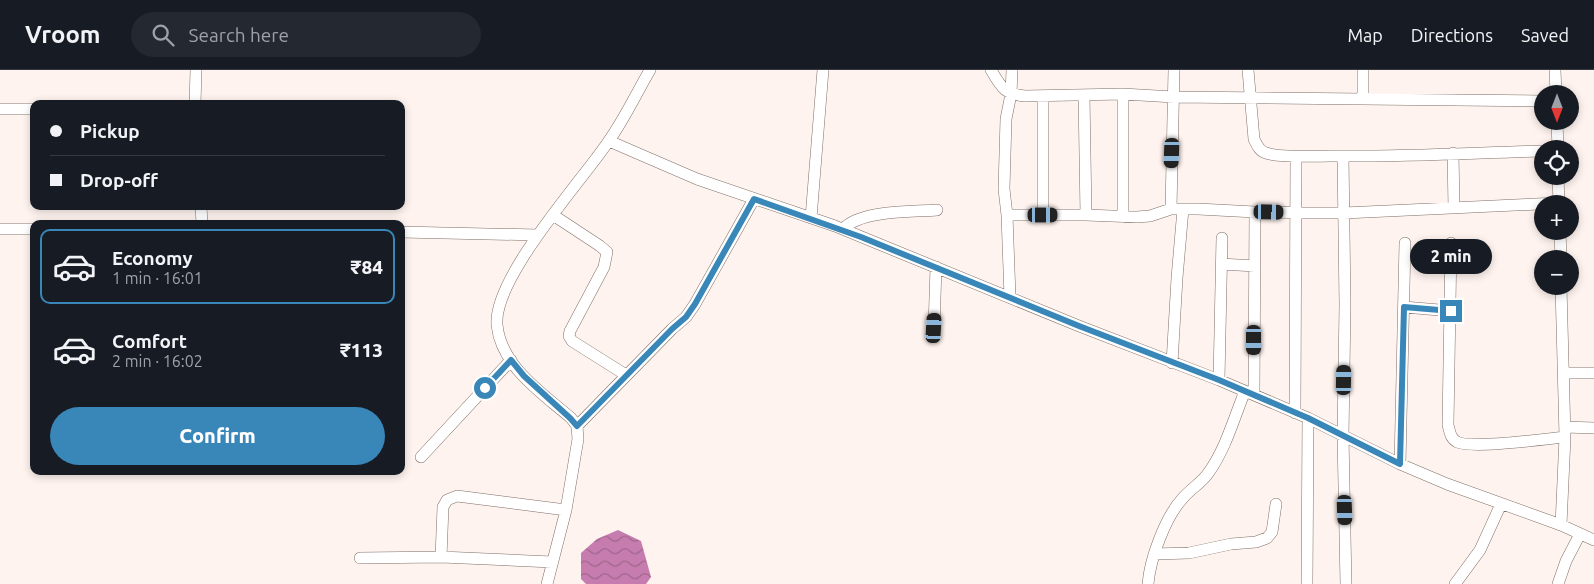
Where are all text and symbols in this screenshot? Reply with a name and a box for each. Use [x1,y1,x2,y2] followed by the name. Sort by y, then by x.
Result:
[131,12,481,57] search box
[25,21,101,48] text: Vroom
[149,21,177,49] icon: search
[189,24,289,46] text: Search here
[1347,25,1383,45] text: Map
[1411,25,1493,45] text: Directions
[1521,25,1569,45] text: Saved
[1534,85,1579,130] north arrow
[1534,85,1579,295] map controls
[80,120,140,142] text: Pickup
[1163,138,1180,168] car
[1534,140,1579,185] button: locate
[80,169,158,191] text: Drop-off
[1534,195,1579,240] button: +
[1253,204,1284,220] car
[1028,208,1058,223] car
[1410,238,1492,274] callout: 2 min
[52,244,97,289] icon: car
[112,247,193,269] text: Economy
[1431,247,1471,265] text: 2 min
[1534,250,1579,295] button: −
[351,256,383,278] text: ₹84
[112,269,203,287] text: 1 min · 16:01
[1440,300,1462,322] route end
[925,313,942,343] car
[1246,325,1261,355] car
[52,327,97,372] icon: car
[112,330,187,352] text: Comfort
[340,339,383,361] text: ₹113
[112,352,203,370] text: 2 min · 16:02
[1336,365,1351,395] car
[474,377,496,399] route start
[50,407,385,465] button: Confirm
[1336,495,1353,525] car

